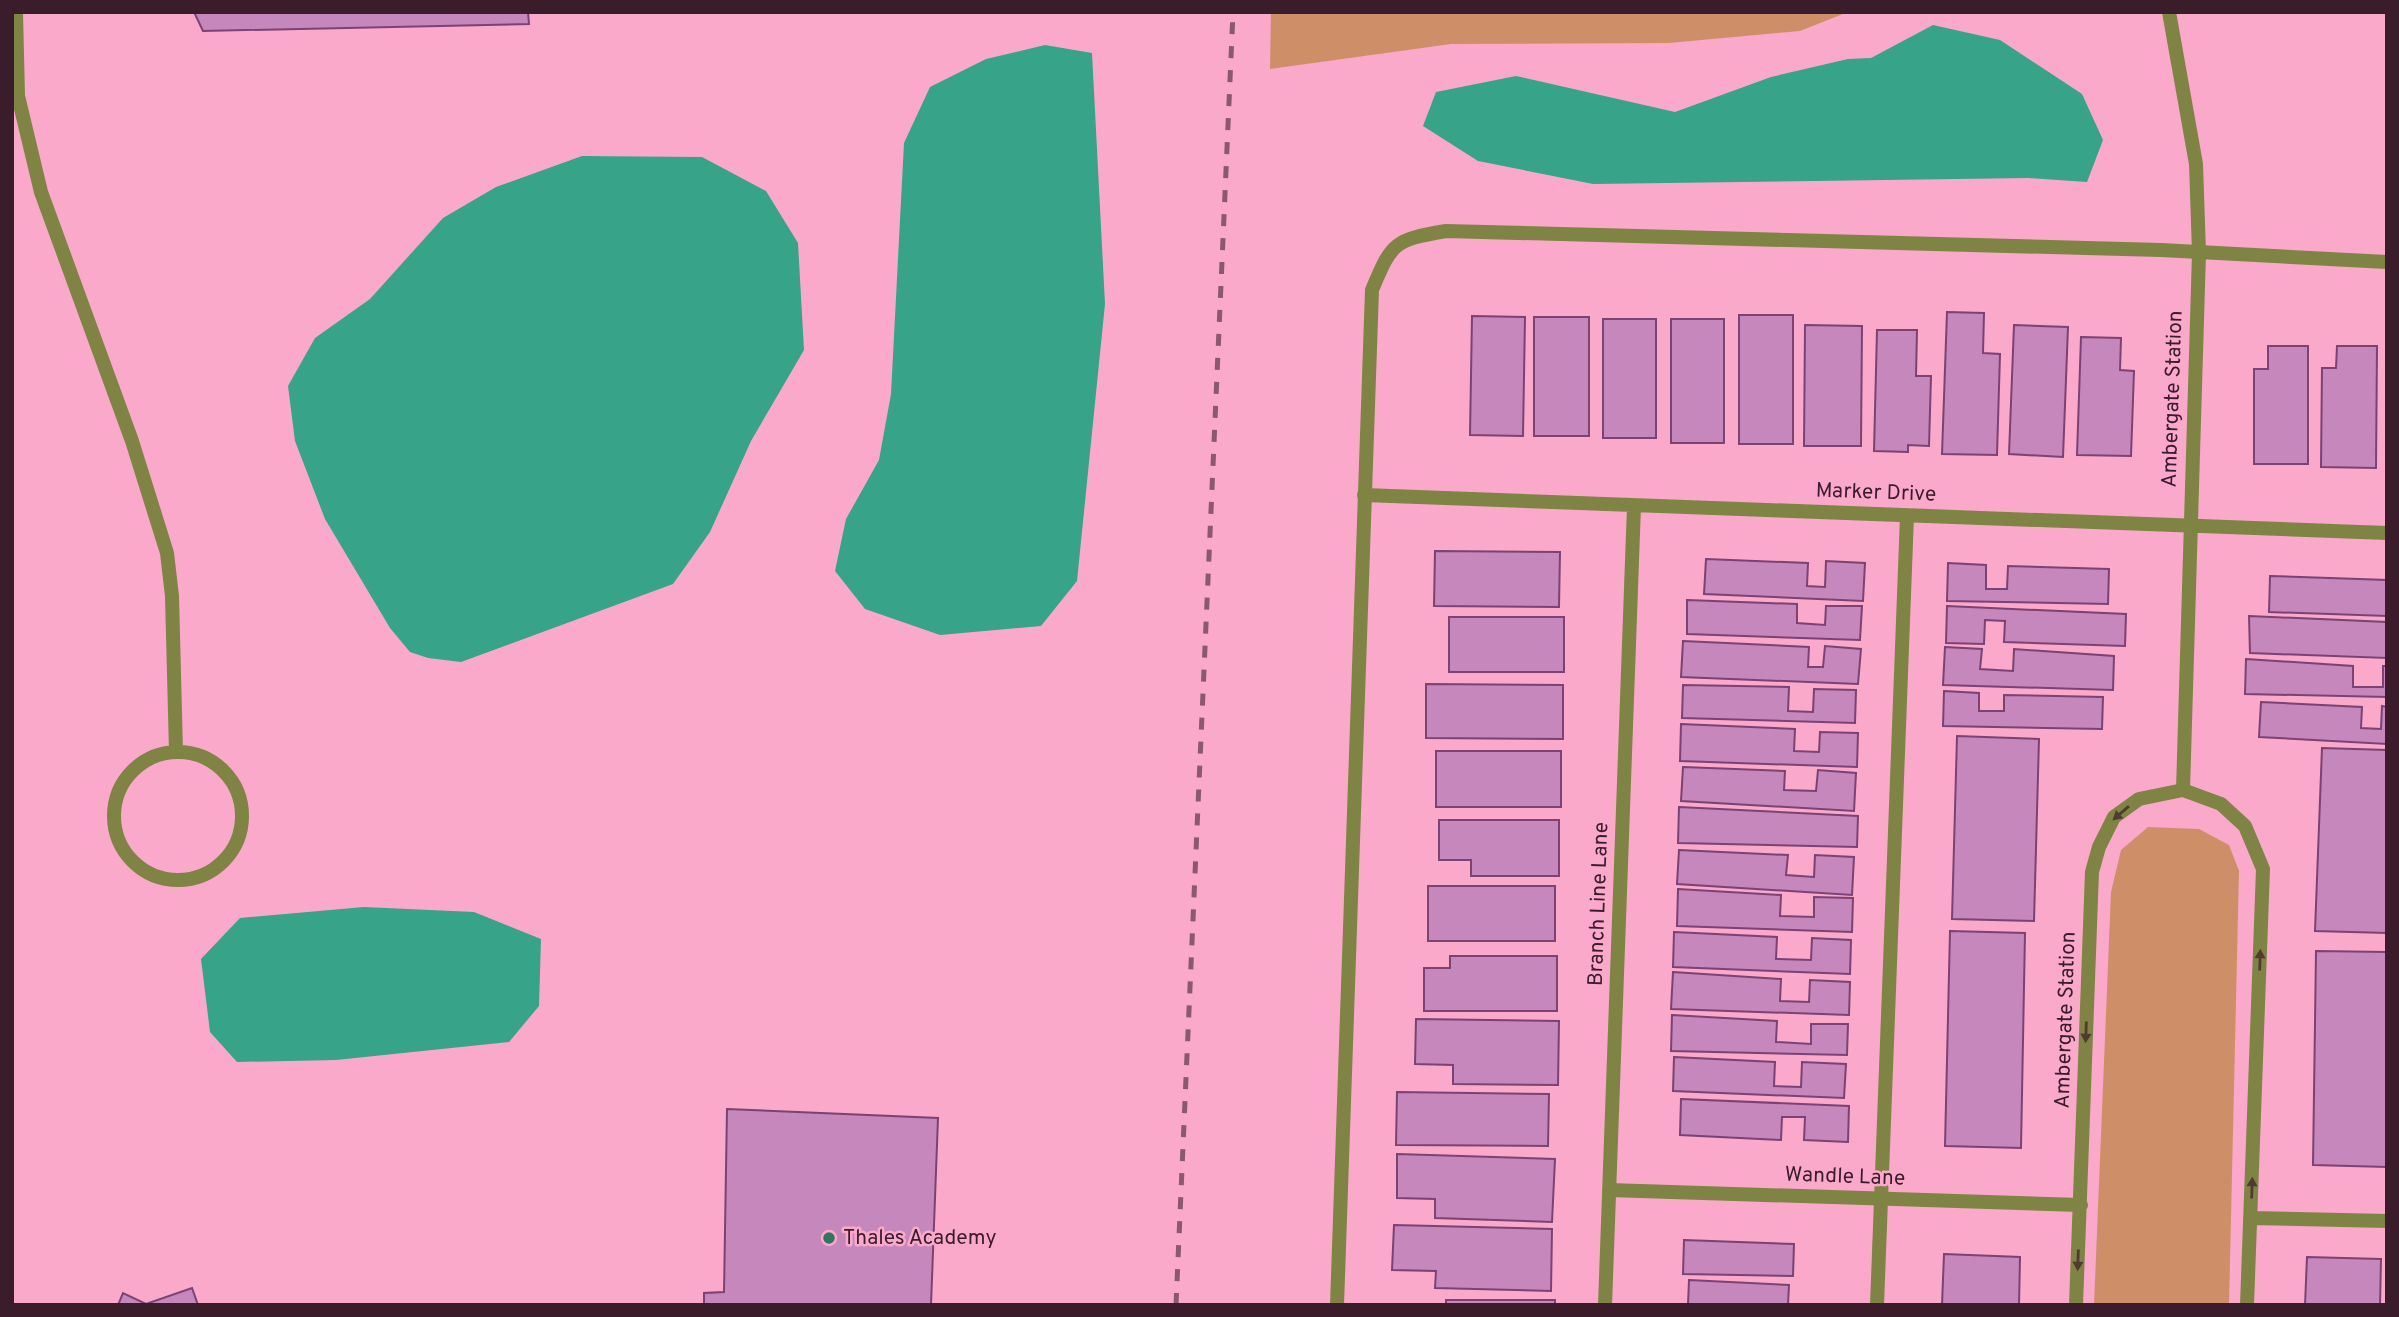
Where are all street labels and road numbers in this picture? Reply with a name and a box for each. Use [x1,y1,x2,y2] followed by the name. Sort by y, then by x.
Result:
[2156,310,2190,488] street label: Ambergate Station
[1815,477,1937,509] street label: Marker Drive
[1583,821,1615,987] street label: Branch Line Lane
[2049,931,2083,1109] street label: Ambergate Station
[1784,1161,1906,1193] street label: Wandle Lane

